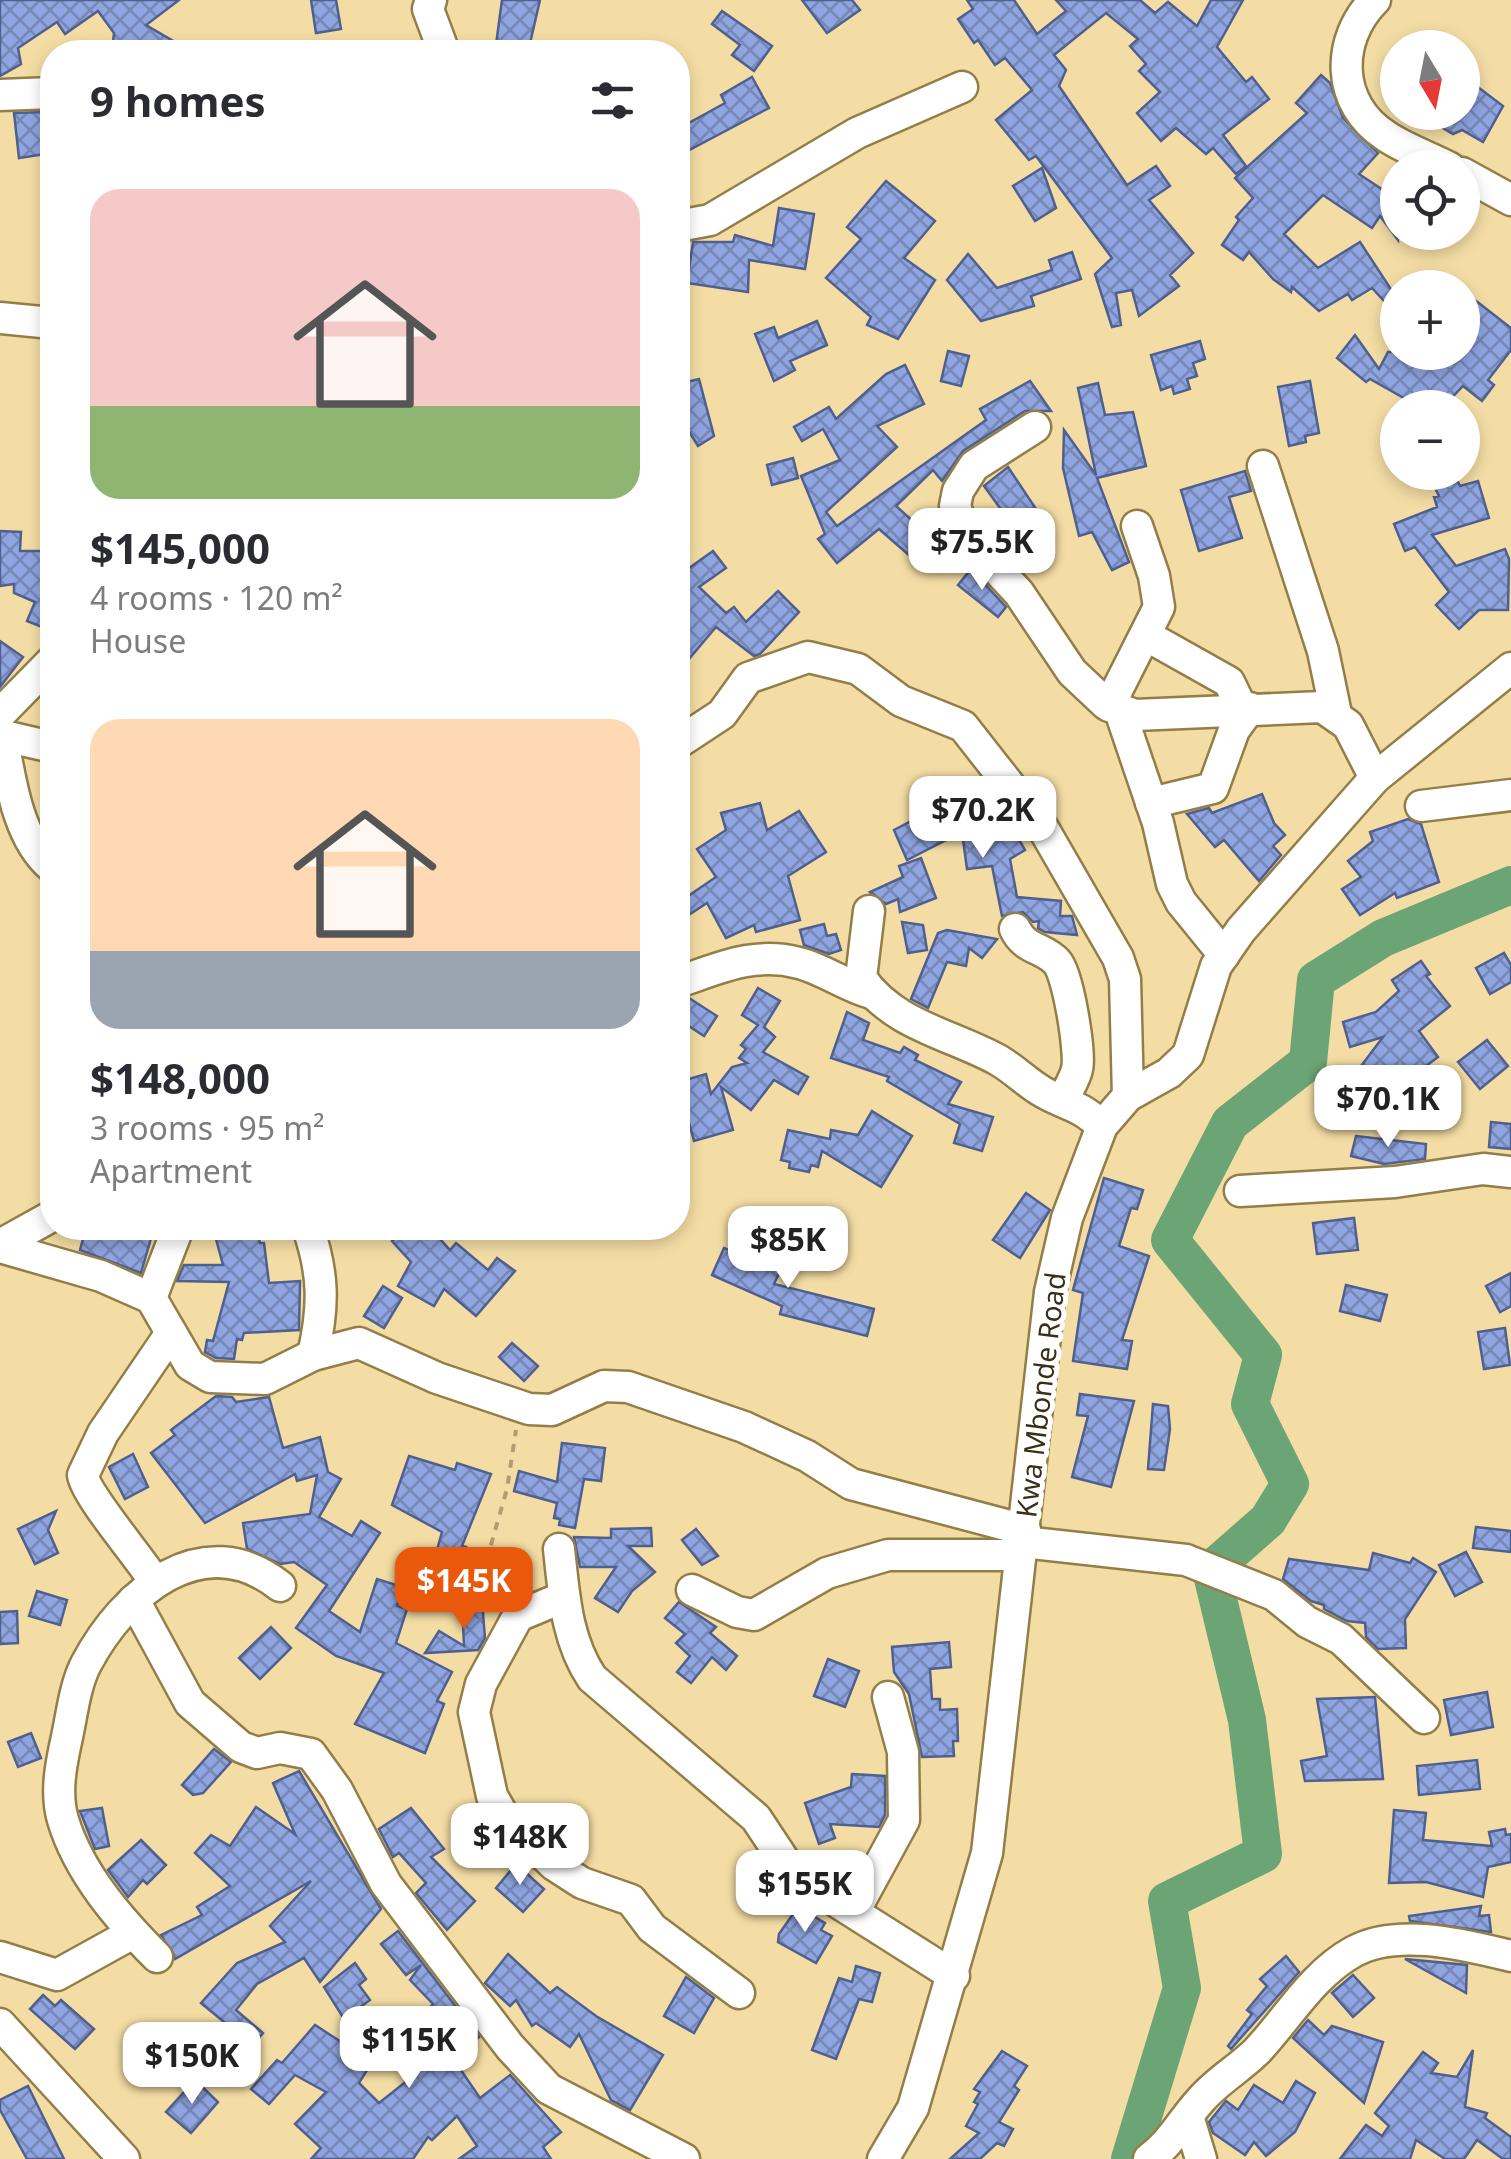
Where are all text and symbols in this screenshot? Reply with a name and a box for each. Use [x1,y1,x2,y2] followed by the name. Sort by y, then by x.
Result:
[1380,30,1480,130] north arrow
[1380,30,1480,490] map controls
[90,72,266,129] text: 9 homes
[585,73,640,128] icon: filters
[1380,150,1480,250] button: locate
[275,254,455,434] icon: home
[1380,270,1480,370] button: +
[1380,390,1480,490] button: −
[901,508,1063,593] pin: $75.5K
[90,519,270,576] text: $145,000
[930,519,1034,562] text: $75.5K
[90,576,343,619] text: 4 rooms · 120 m²
[90,619,186,662] text: House
[902,776,1064,861] pin: $70.2K
[275,784,455,964] icon: home
[931,787,1035,830] text: $70.2K
[90,1049,270,1106] text: $148,000
[1307,1065,1469,1150] pin: $70.1K
[1336,1076,1440,1119] text: $70.1K
[90,1106,324,1149] text: 3 rooms · 95 m²
[90,1149,252,1192] text: Apartment
[729,1206,847,1291] pin: $85K
[750,1217,826,1260] text: $85K
[1006,1270,1074,1520] street label: Kwa Mbonde Road
[394,1547,534,1632] pin: $145K
[417,1558,511,1601] text: $145K
[450,1803,590,1888] pin: $148K
[473,1814,567,1857] text: $148K
[735,1850,875,1935] pin: $155K
[758,1861,852,1904] text: $155K
[339,2006,479,2091] pin: $115K
[362,2017,456,2060] text: $115K
[122,2022,262,2107] pin: $150K
[145,2033,239,2076] text: $150K

